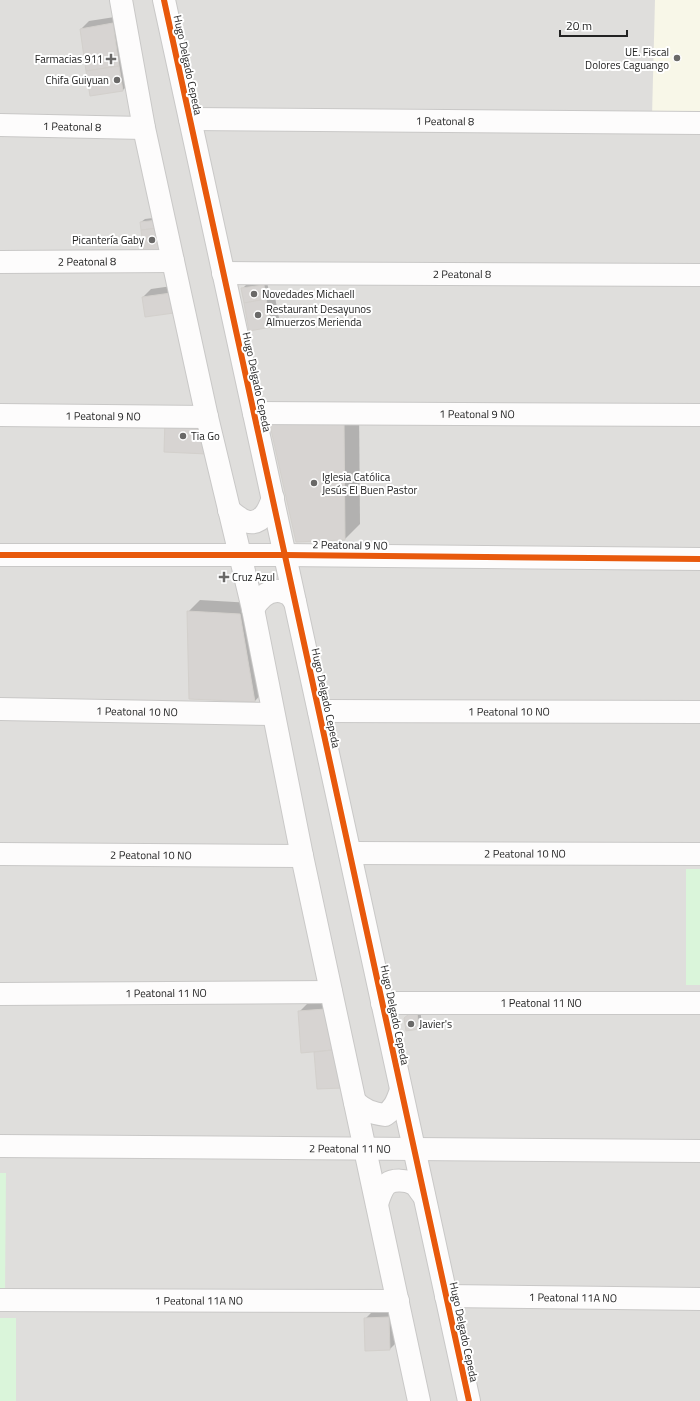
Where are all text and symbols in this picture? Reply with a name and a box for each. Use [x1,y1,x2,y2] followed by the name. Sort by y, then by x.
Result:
[560,12,627,38] scale bar
[170,14,206,117] street label: Hugo Delgado Cepeda
[566,16,592,35] text: 20 m
[585,44,669,73] place label: UE. Fiscal Dolores Caguango
[35,51,103,67] place label: Farmacias 911
[672,53,682,63] marker: UE. Fiscal Dolores Caguango
[106,54,116,64] marker: Farmacias 911
[46,72,109,88] place label: Chifa Guiyuan
[112,75,122,85] marker: Chifa Guiyuan
[416,113,474,129] street label: 1 Peatonal 8
[43,118,101,135] street label: 1 Peatonal 8
[72,232,145,248] place label: Picantería Gaby
[147,235,157,245] marker: Picantería Gaby
[58,253,116,270] street label: 2 Peatonal 8
[433,266,491,282] street label: 2 Peatonal 8
[262,286,355,302] place label: Novedades Michaell
[249,289,259,299] marker: Novedades Michaell
[266,301,371,330] place label: Restaurant Desayunos Almuerzos Merienda
[253,310,263,320] marker: Restaurant Desayunos Almuerzos Merienda
[239,331,275,434] street label: Hugo Delgado Cepeda
[439,406,515,422] street label: 1 Peatonal 9 NO
[65,408,141,424] street label: 1 Peatonal 9 NO
[191,428,220,444] place label: Tia Go
[178,431,188,441] marker: Tia Go
[322,469,417,498] place label: Iglesia Católica Jesús El Buen Pastor
[309,478,319,488] marker: Iglesia Católica Jesús El Buen Pastor
[312,536,388,554] street label: 2 Peatonal 9 NO
[232,569,275,585] place label: Cruz Azul
[219,572,229,582] marker: Cruz Azul
[308,647,344,750] street label: Hugo Delgado Cepeda
[96,703,178,720] street label: 1 Peatonal 10 NO
[468,703,550,720] street label: 1 Peatonal 10 NO
[484,845,566,862] street label: 2 Peatonal 10 NO
[110,847,192,863] street label: 2 Peatonal 10 NO
[377,964,413,1067] street label: Hugo Delgado Cepeda
[125,985,207,1001] street label: 1 Peatonal 11 NO
[500,995,582,1011] street label: 1 Peatonal 11 NO
[419,1016,452,1032] place label: Javier's
[406,1019,416,1029] marker: Javier's
[309,1140,391,1157] street label: 2 Peatonal 11 NO
[446,1281,482,1384] street label: Hugo Delgado Cepeda
[529,1289,617,1306] street label: 1 Peatonal 11A NO
[155,1292,243,1309] street label: 1 Peatonal 11A NO

